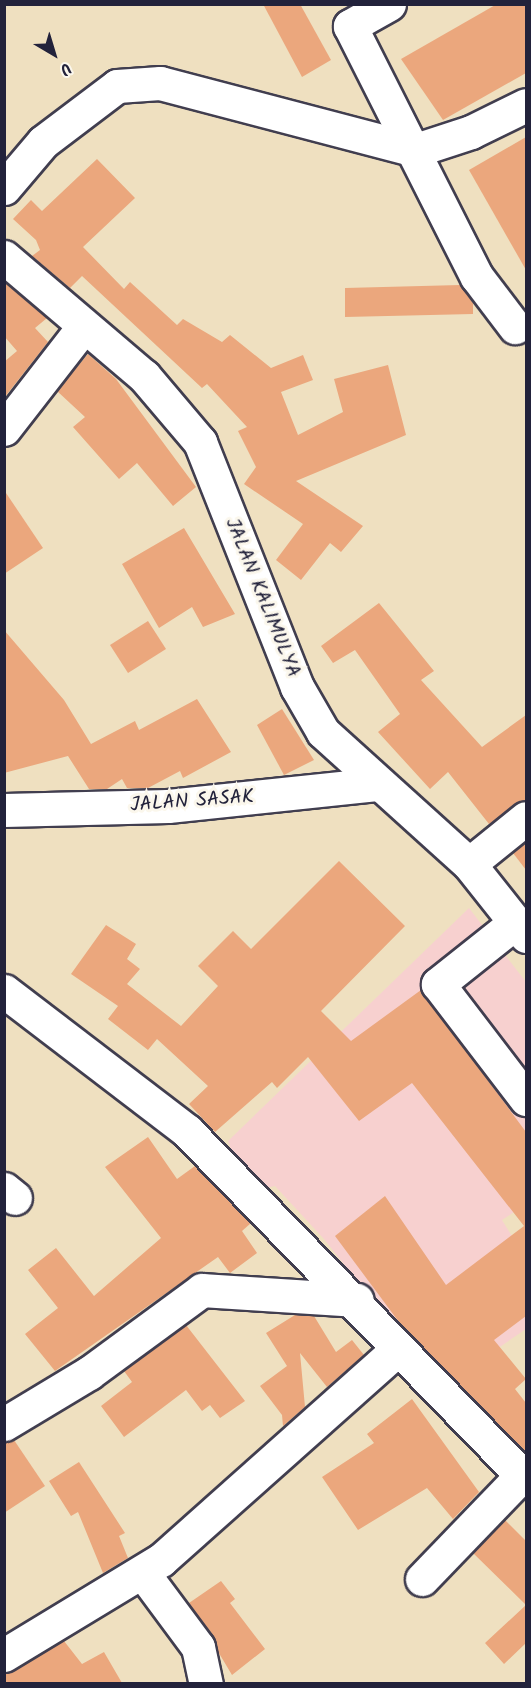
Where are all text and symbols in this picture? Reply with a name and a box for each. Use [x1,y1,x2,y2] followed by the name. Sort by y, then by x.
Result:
[24,24,84,84] north arrow
[54,56,77,81] text: U
[219,515,305,681] street label: JALAN KALIMULYA
[130,786,254,818] street label: JALAN SASAK

